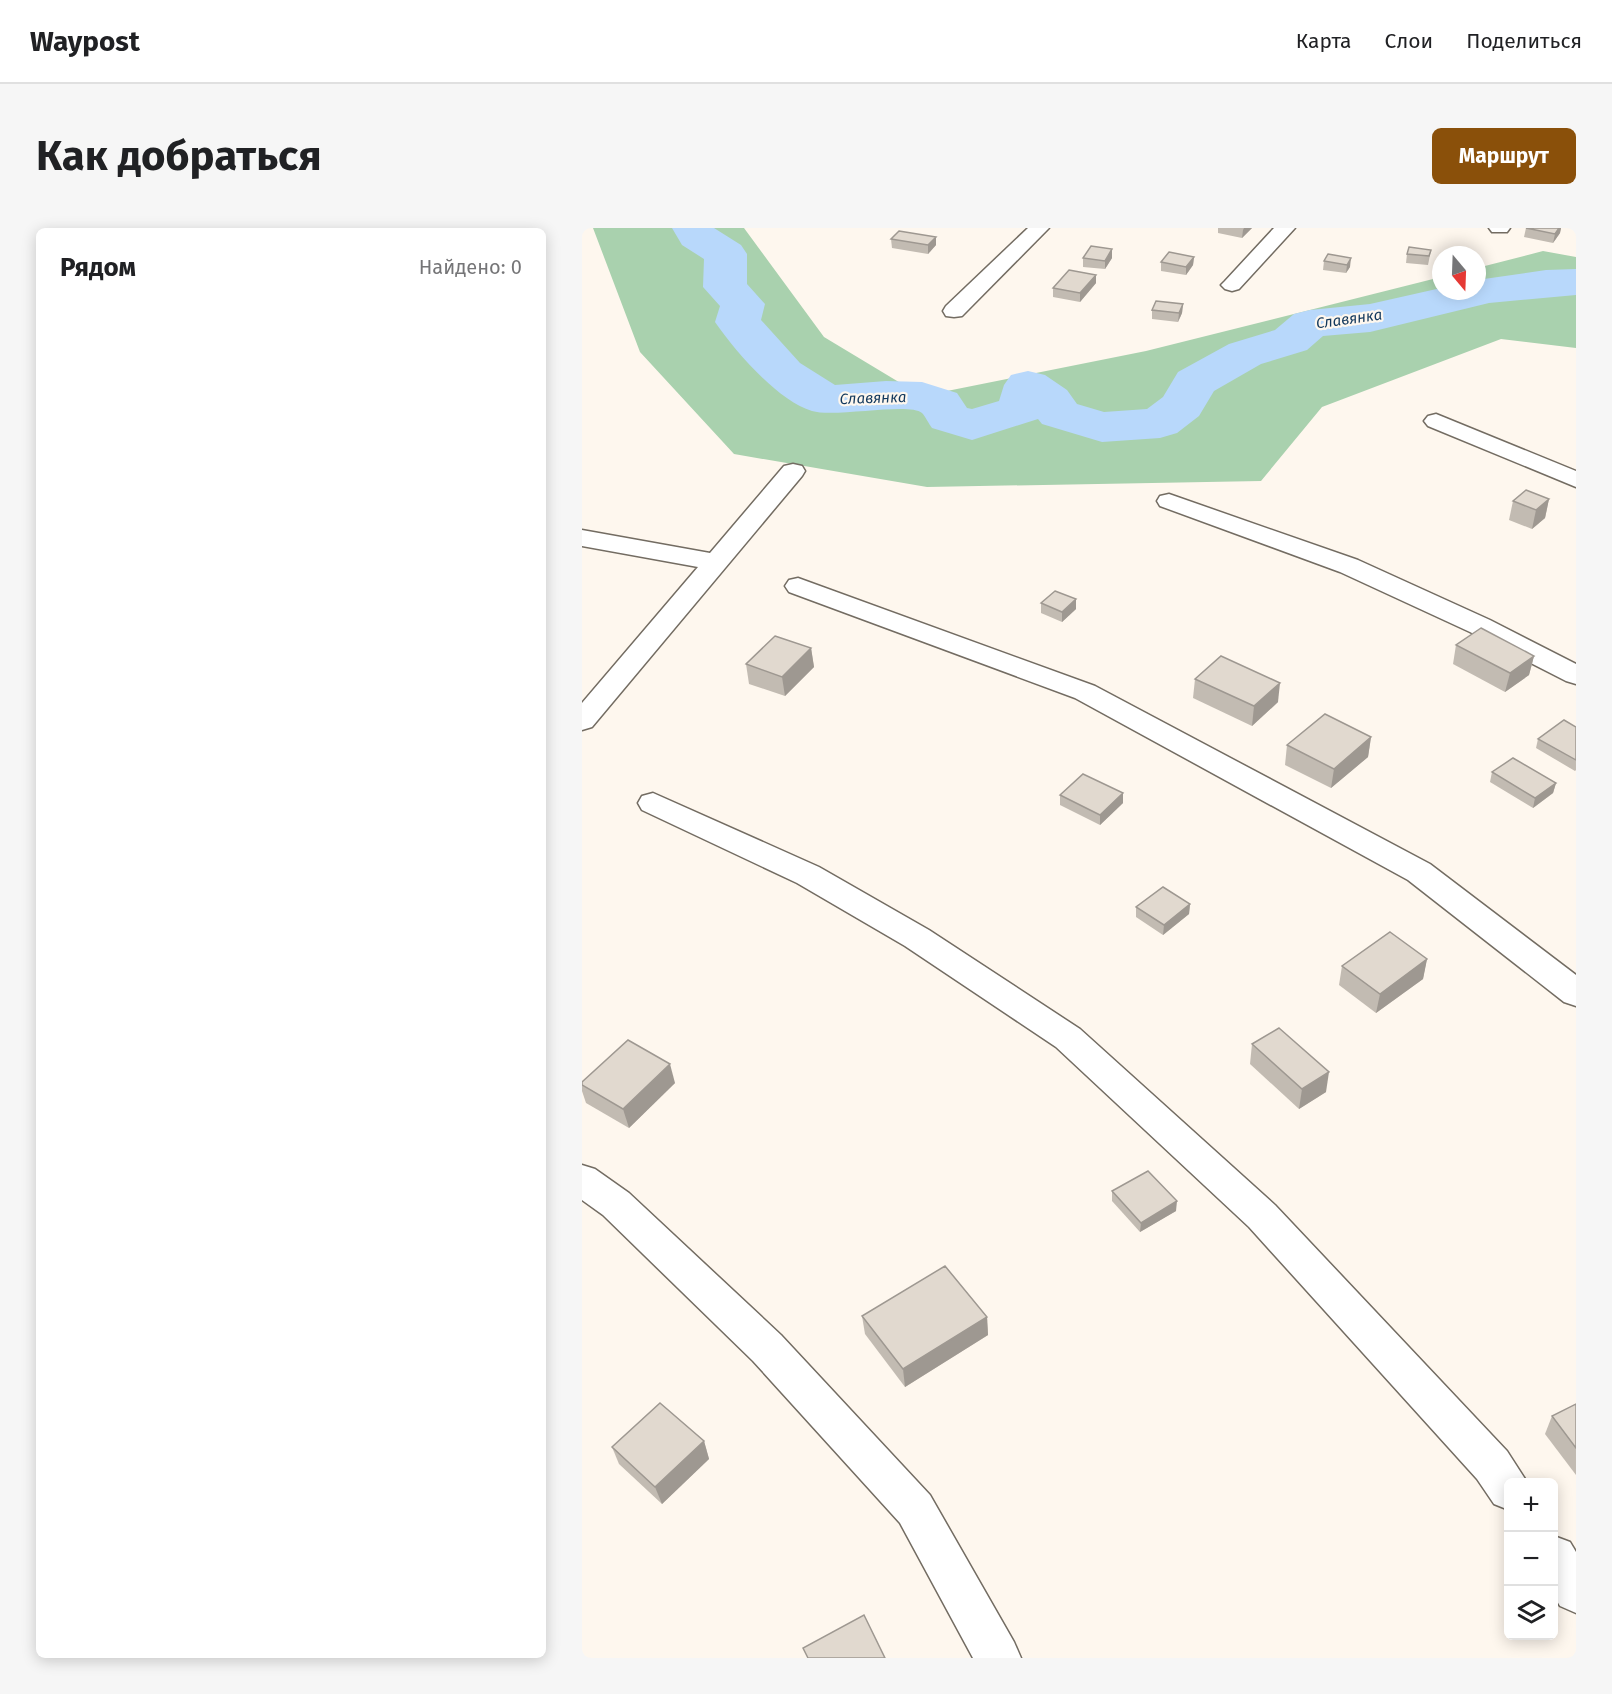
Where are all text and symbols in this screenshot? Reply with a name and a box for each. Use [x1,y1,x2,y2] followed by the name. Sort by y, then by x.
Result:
[30,25,140,58] text: Waypost
[1296,28,1352,54] text: Карта
[1385,28,1433,54] text: Слои
[1466,28,1582,54] text: Поделиться
[1432,128,1576,184] button: Маршрут
[36,131,322,181] text: Как добраться
[1432,246,1486,300] north arrow
[60,252,136,283] text: Рядом
[419,255,522,279] text: Найдено: 0
[1315,305,1383,333] water label: Славянка
[839,388,907,408] water label: Славянка
[1504,1478,1558,1640] map controls
[1504,1478,1558,1532] button: +
[1504,1532,1558,1586] button: −
[1504,1586,1558,1640] button: layers

